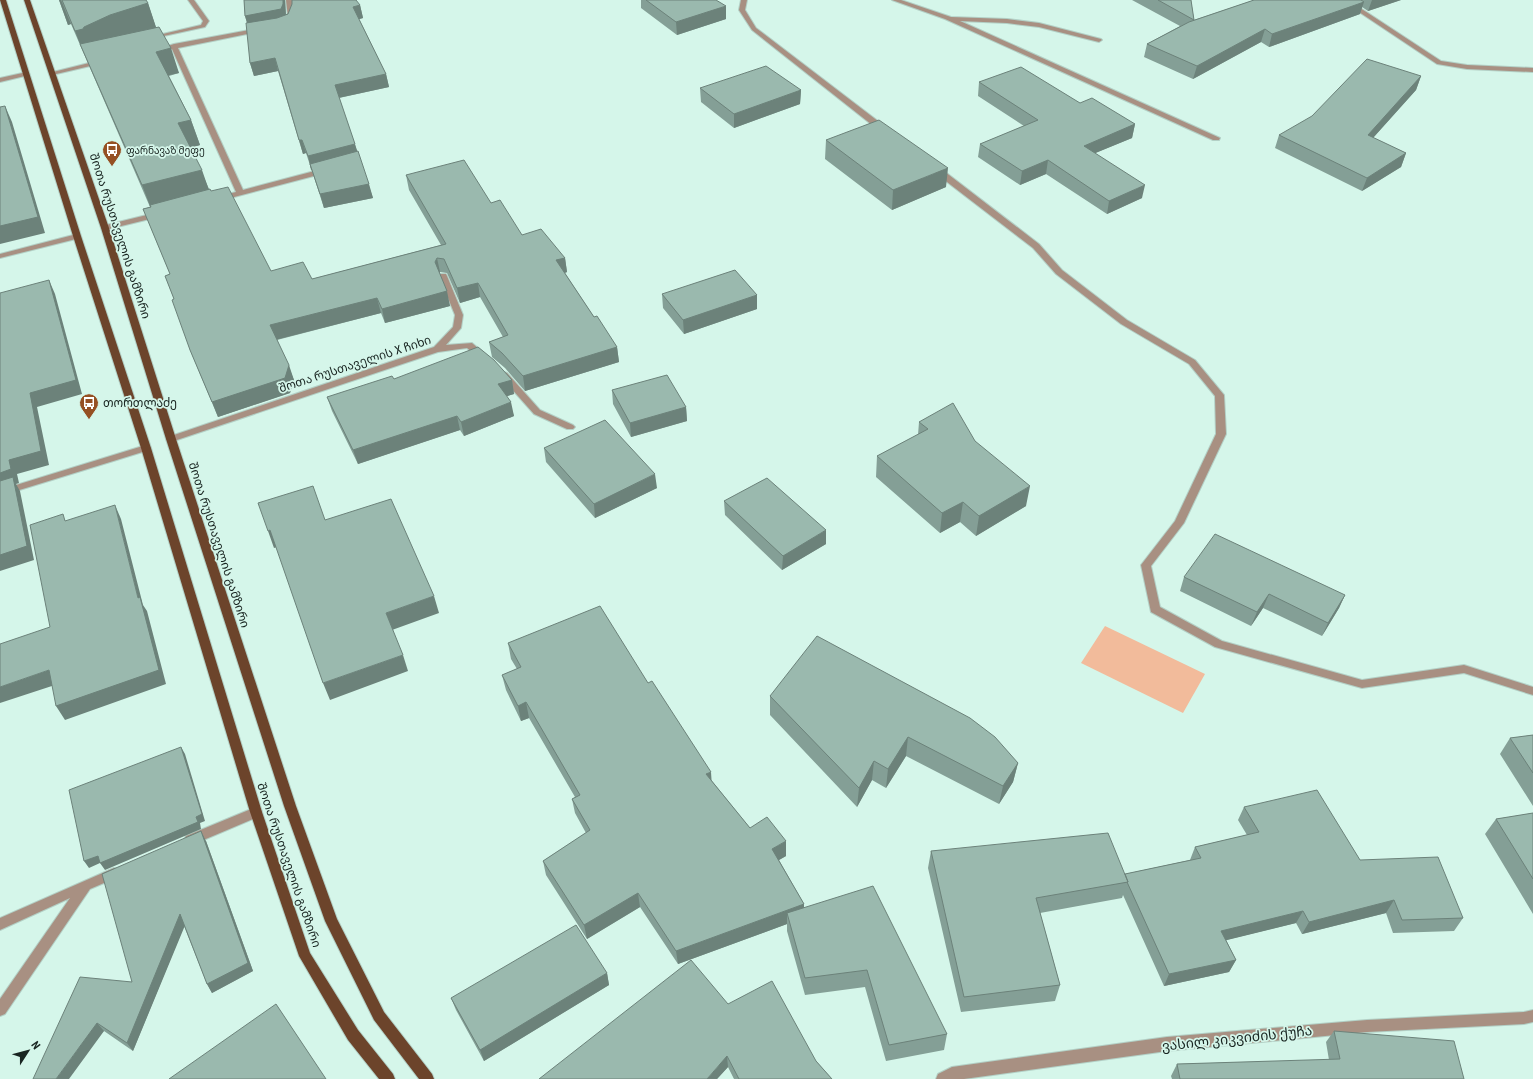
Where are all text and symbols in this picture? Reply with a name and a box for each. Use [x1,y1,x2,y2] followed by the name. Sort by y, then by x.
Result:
[101,139,123,167] bus stop icon: ფარნავაზ მეფე
[126,145,205,157] place label: ფარნავაზ მეფე
[86,151,153,321] street label: შოთა რუსთაველის გამზირი
[277,333,433,396] street label: შოთა რუსთაველის X ჩიხი
[78,392,100,420] bus stop icon: თორთლაძე
[103,396,177,411] place label: თორთლაძე
[185,460,252,630] street label: შოთა რუსთაველის გამზირი
[253,781,324,950] street label: შოთა რუსთაველის გამზირი
[1161,1022,1313,1055] street label: ვასილ კიკვიძის ქუჩა
[8,1031,48,1071] north arrow
[28,1039,43,1052] text: N

